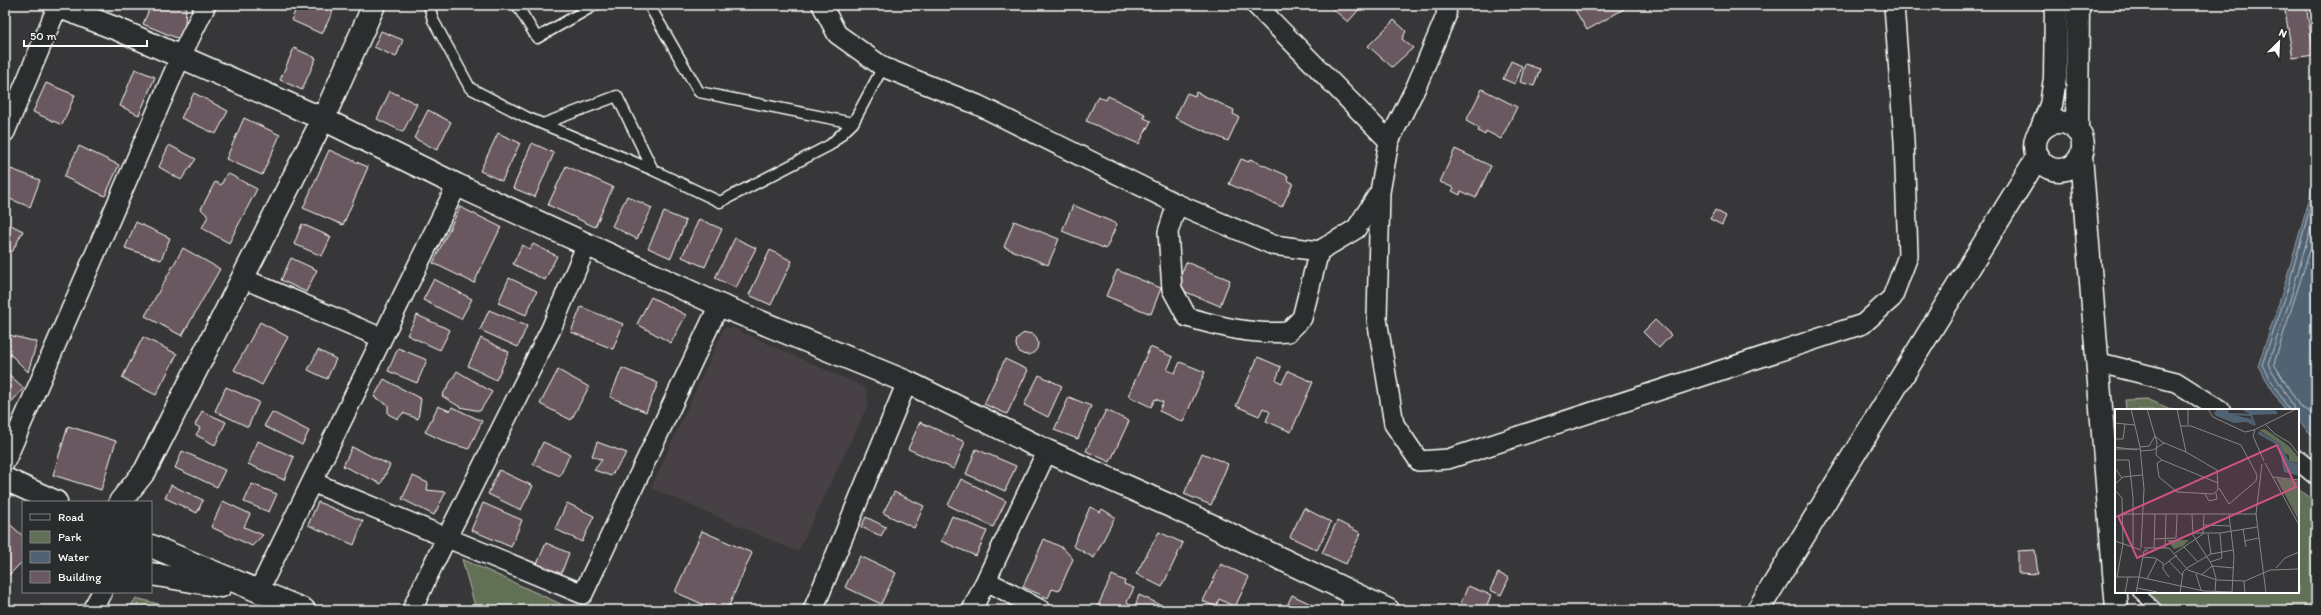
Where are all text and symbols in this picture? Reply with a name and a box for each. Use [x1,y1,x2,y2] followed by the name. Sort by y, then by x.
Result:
[24,22,147,48] scale bar
[2259,22,2299,62] north arrow
[2277,26,2289,41] text: N
[30,29,56,43] text: 50 m
[2115,409,2299,593] inset map
[22,501,152,593] legend
[58,510,84,524] text: Road
[58,530,82,544] text: Park
[58,550,89,564] text: Water
[58,570,102,584] text: Building

